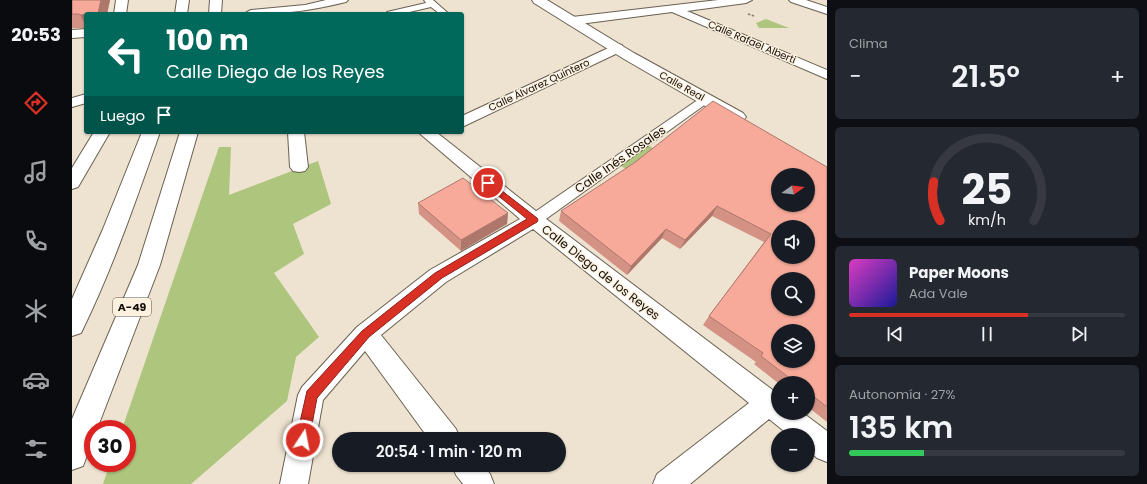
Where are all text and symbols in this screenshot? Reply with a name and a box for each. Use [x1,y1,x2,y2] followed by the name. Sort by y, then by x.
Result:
[706,17,798,67] street label: Calle Rafael Alberti
[166,21,249,60] text: 100 m
[11,22,61,47] text: 20:53
[100,28,152,80] icon: left
[849,34,888,53] text: Clima
[486,55,592,115] street label: Calle Álvarez Quintero
[951,55,1020,98] text: 21.5°
[166,59,385,84] text: Calle Diego de los Reyes
[849,61,861,92] text: −
[1110,61,1125,92] text: +
[657,67,707,105] street label: Calle Real
[22,89,50,117] icon: directions
[153,104,175,126] icon: arrive
[100,105,145,126] text: Luego
[571,121,669,197] street label: Calle Inés Rosales
[22,158,50,186] icon: music
[962,159,1012,218] text: 25
[471,166,505,200] pin
[771,168,815,212] north arrow
[771,168,815,472] map controls
[477,172,499,194] icon: arrive
[968,209,1006,229] text: km/h
[538,220,664,324] street label: Calle Diego de los Reyes
[771,220,815,264] button: sound
[22,227,50,255] icon: phone
[909,262,1009,283] text: Paper Moons
[771,272,815,316] button: search
[909,284,968,303] text: Ada Vale
[22,297,50,325] icon: climate
[113,298,151,316] road number: A-49
[884,323,906,345] icon: previous
[976,323,998,345] icon: pause
[1068,323,1090,345] icon: next
[771,324,815,368] button: layers
[22,366,50,394] icon: car
[771,376,815,420] button: +
[849,385,955,404] text: Autonomía · 27%
[849,406,953,449] text: 135 km
[282,419,324,461] position arrow
[84,420,136,472] speed limit sign: 30
[771,428,815,472] button: −
[22,435,50,463] icon: filters
[376,441,522,462] text: 20:54 · 1 min · 120 m

